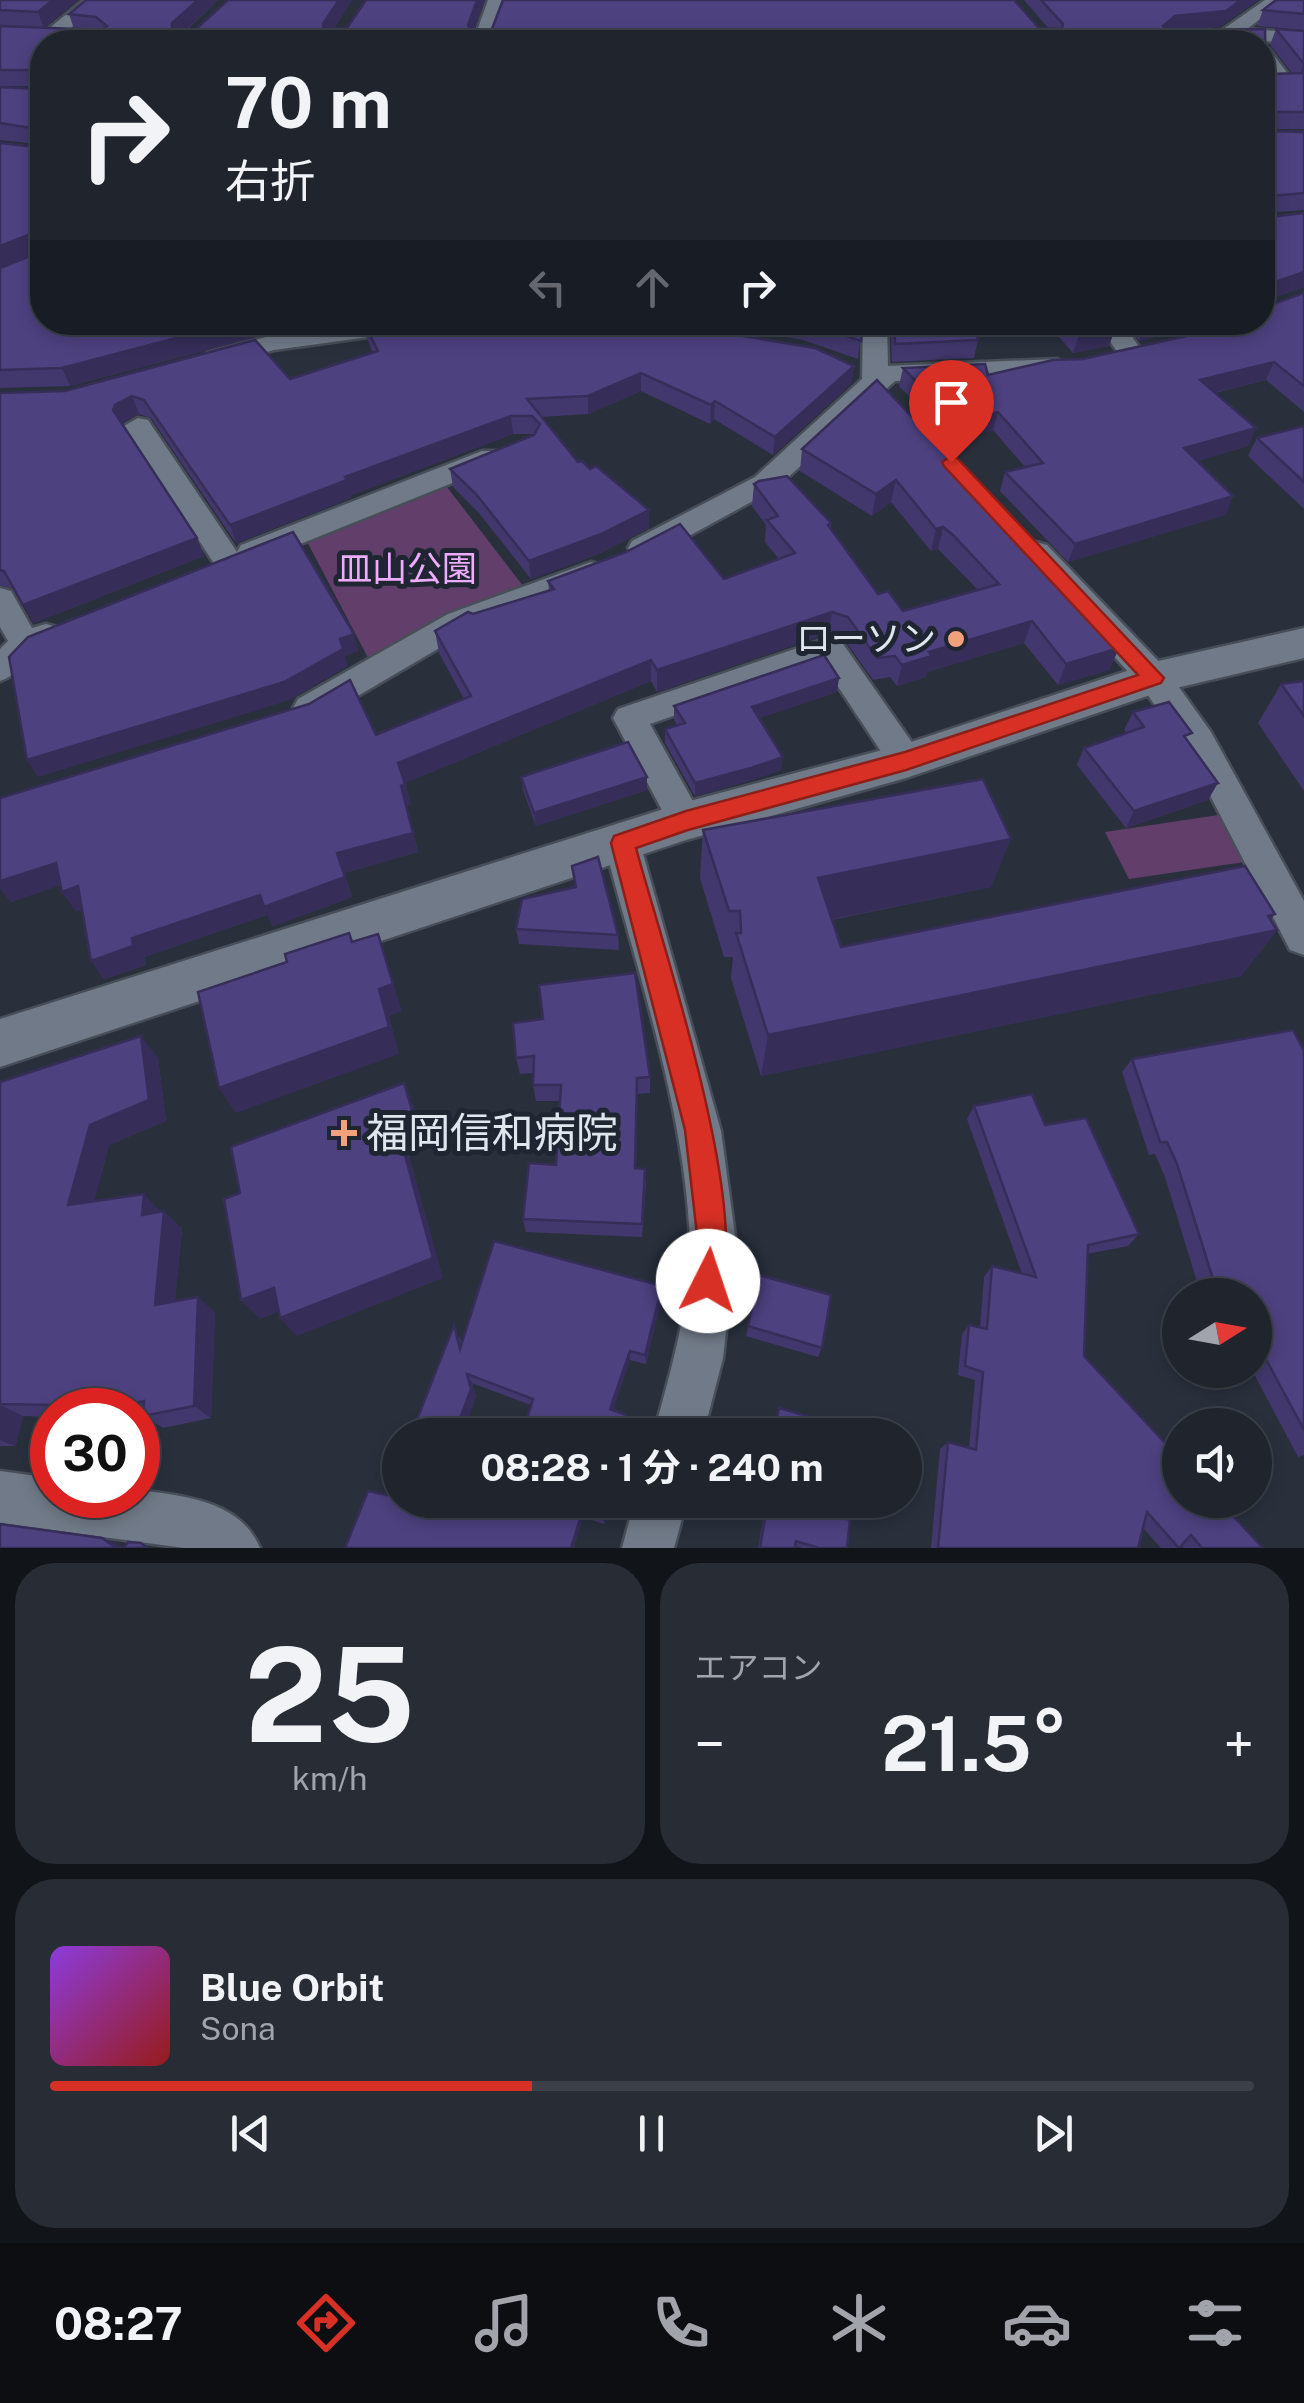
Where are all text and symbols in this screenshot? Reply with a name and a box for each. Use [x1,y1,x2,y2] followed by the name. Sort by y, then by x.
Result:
[225,61,392,144] text: 70 m
[60,70,190,200] icon: right
[225,154,315,207] text: 右折
[520,260,575,315] icon: left
[625,260,680,315] icon: ahead
[730,260,785,315] icon: right
[909,360,994,463] pin
[924,375,979,430] icon: arrive
[337,548,477,589] park label: 皿山公園
[796,618,936,659] place label: ローソン
[945,628,967,650] marker: ローソン
[366,1108,618,1157] place label: 福岡信和病院
[331,1120,357,1146] marker: 福岡信和病院
[656,1229,760,1333] position arrow
[1162,1278,1272,1388] north arrow
[1162,1278,1272,1518] map controls
[30,1388,160,1518] speed limit sign: 30
[1162,1408,1272,1518] button: sound
[480,1445,824,1490] text: 08:28 · 1 分 · 240 m
[245,1619,415,1771] text: 25
[695,1649,823,1686] text: エアコン
[881,1700,1067,1788] text: 21.5°
[695,1712,725,1776] text: −
[1224,1712,1254,1776] text: +
[292,1760,367,1797] text: km/h
[200,1965,384,2010] text: Blue Orbit
[200,2010,276,2047] text: Sona
[223,2106,278,2161] icon: previous
[624,2106,679,2161] icon: pause
[1026,2106,1081,2161] icon: next
[291,2288,361,2358] icon: directions
[469,2288,539,2358] icon: music
[646,2288,716,2358] icon: phone
[824,2288,894,2358] icon: climate
[1002,2288,1072,2358] icon: car
[1180,2288,1250,2358] icon: filters
[54,2297,183,2350] text: 08:27

